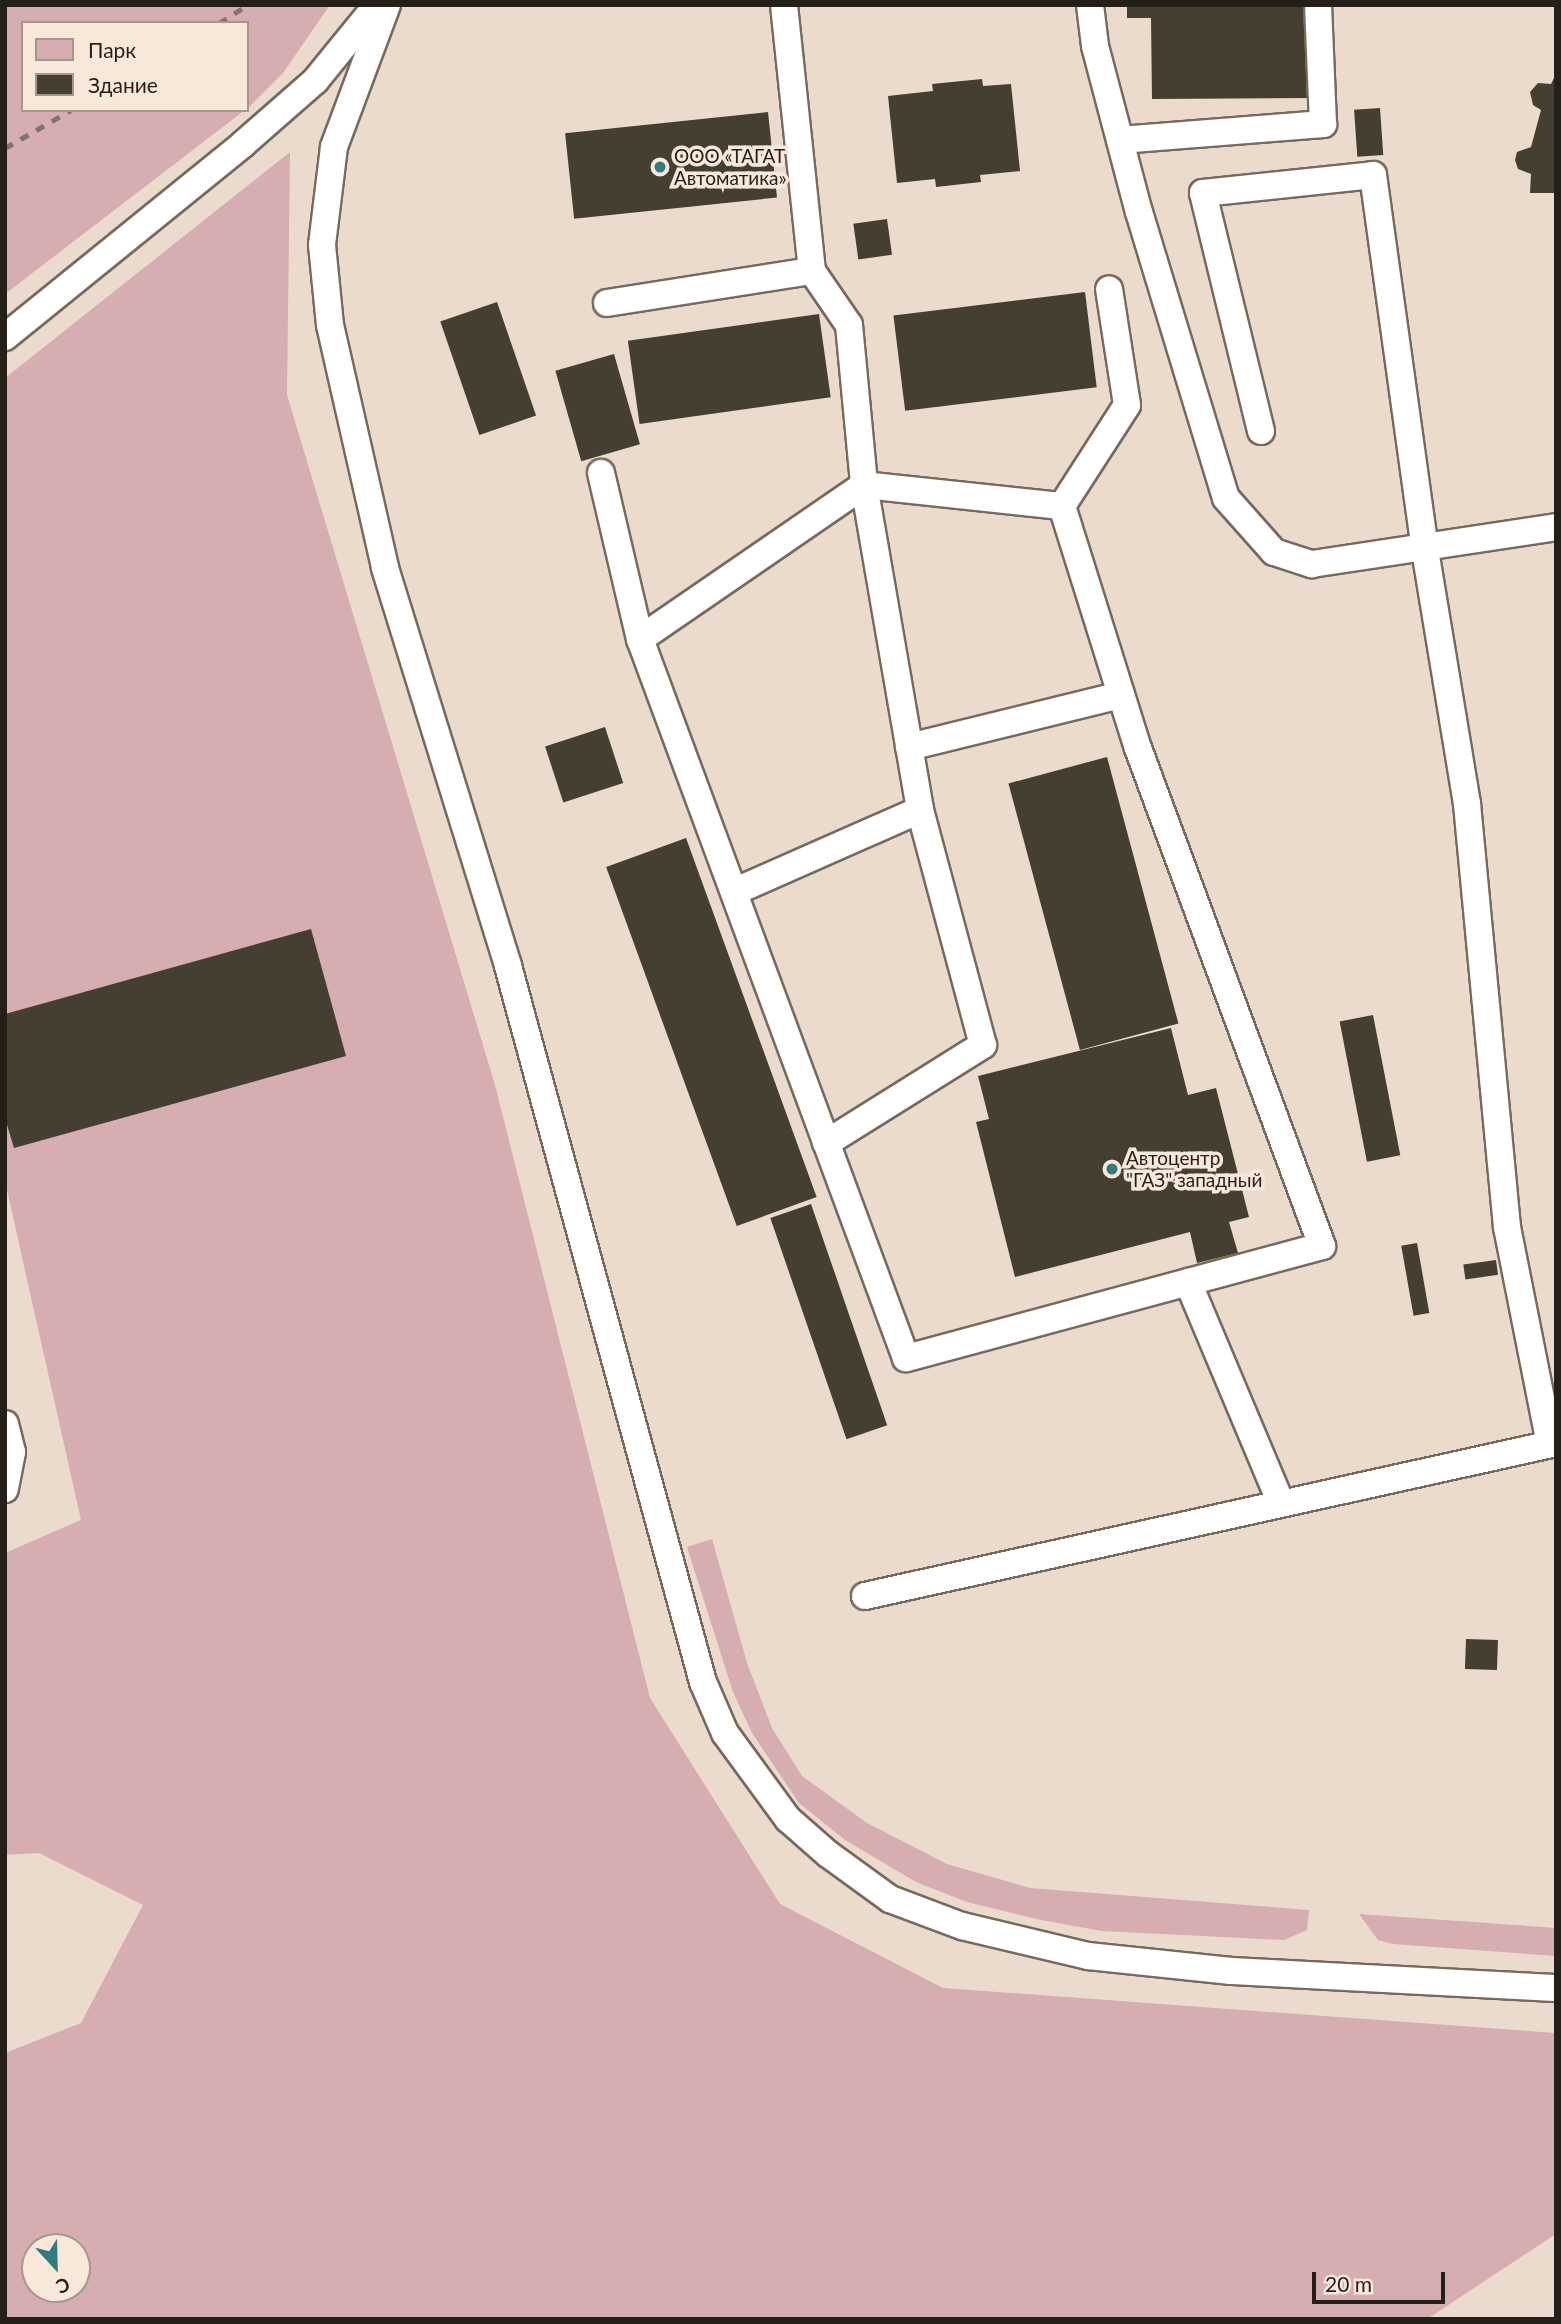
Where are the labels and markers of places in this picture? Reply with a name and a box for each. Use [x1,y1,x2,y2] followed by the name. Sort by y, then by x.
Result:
[674,145,787,189] place label: ООО «ТАГАТ Автоматика»
[652,159,668,175] marker: ООО «ТАГАТ Автоматика»
[1126,1147,1262,1191] place label: Автоцентр "ГАЗ" западный
[1104,1161,1120,1177] marker: Автоцентр "ГАЗ" западный

